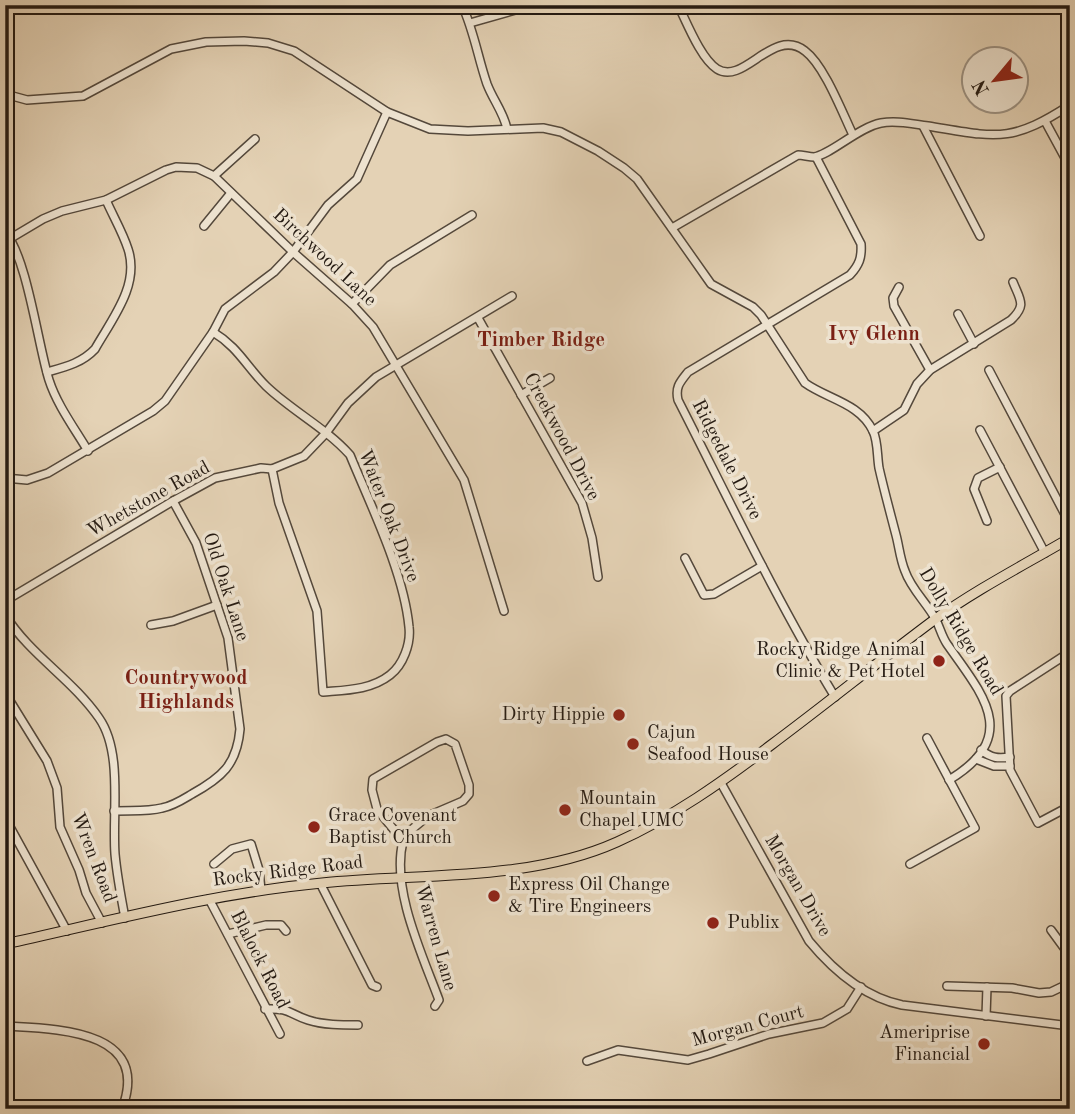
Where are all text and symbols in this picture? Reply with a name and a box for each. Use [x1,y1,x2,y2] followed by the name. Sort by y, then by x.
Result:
[960,46,1030,116] north arrow
[970,76,994,98] text: N
[269,205,379,311] street label: Birchwood Lane
[828,324,920,345] district label: Ivy Glenn
[477,330,605,351] district label: Timber Ridge
[519,370,603,504] street label: Creekwood Drive
[688,397,764,523] street label: Ridgedale Drive
[354,447,422,585] street label: Water Oak Drive
[84,458,214,542] street label: Whetstone Road
[199,530,251,644] street label: Old Oak Lane
[914,565,1006,699] street label: Dolly Ridge Road
[756,641,925,682] place label: Rocky Ridge Animal Clinic & Pet Hotel
[931,653,947,669] marker: Rocky Ridge Animal Clinic & Pet Hotel
[124,668,248,713] district label: Countrywood Highlands
[502,706,605,725] place label: Dirty Hippie
[611,707,627,723] marker: Dirty Hippie
[647,724,769,765] place label: Cajun Seafood House
[625,736,641,752] marker: Cajun Seafood House
[579,790,684,831] place label: Mountain Chapel UMC
[557,802,573,818] marker: Mountain Chapel UMC
[328,807,457,848] place label: Grace Covenant Baptist Church
[67,810,119,906] street label: Wren Road
[306,819,322,835] marker: Grace Covenant Baptist Church
[760,832,834,940] street label: Morgan Drive
[211,853,365,891] street label: Rocky Ridge Road
[508,876,670,917] place label: Express Oil Change & Tire Engineers
[411,883,459,993] street label: Warren Lane
[486,888,502,904] marker: Express Oil Change & Tire Engineers
[226,908,292,1012] street label: Blalock Road
[727,914,780,933] place label: Publix
[705,915,721,931] marker: Publix
[690,1003,806,1051] street label: Morgan Court
[879,1024,970,1065] place label: Ameriprise Financial
[976,1036,992,1052] marker: Ameriprise Financial

